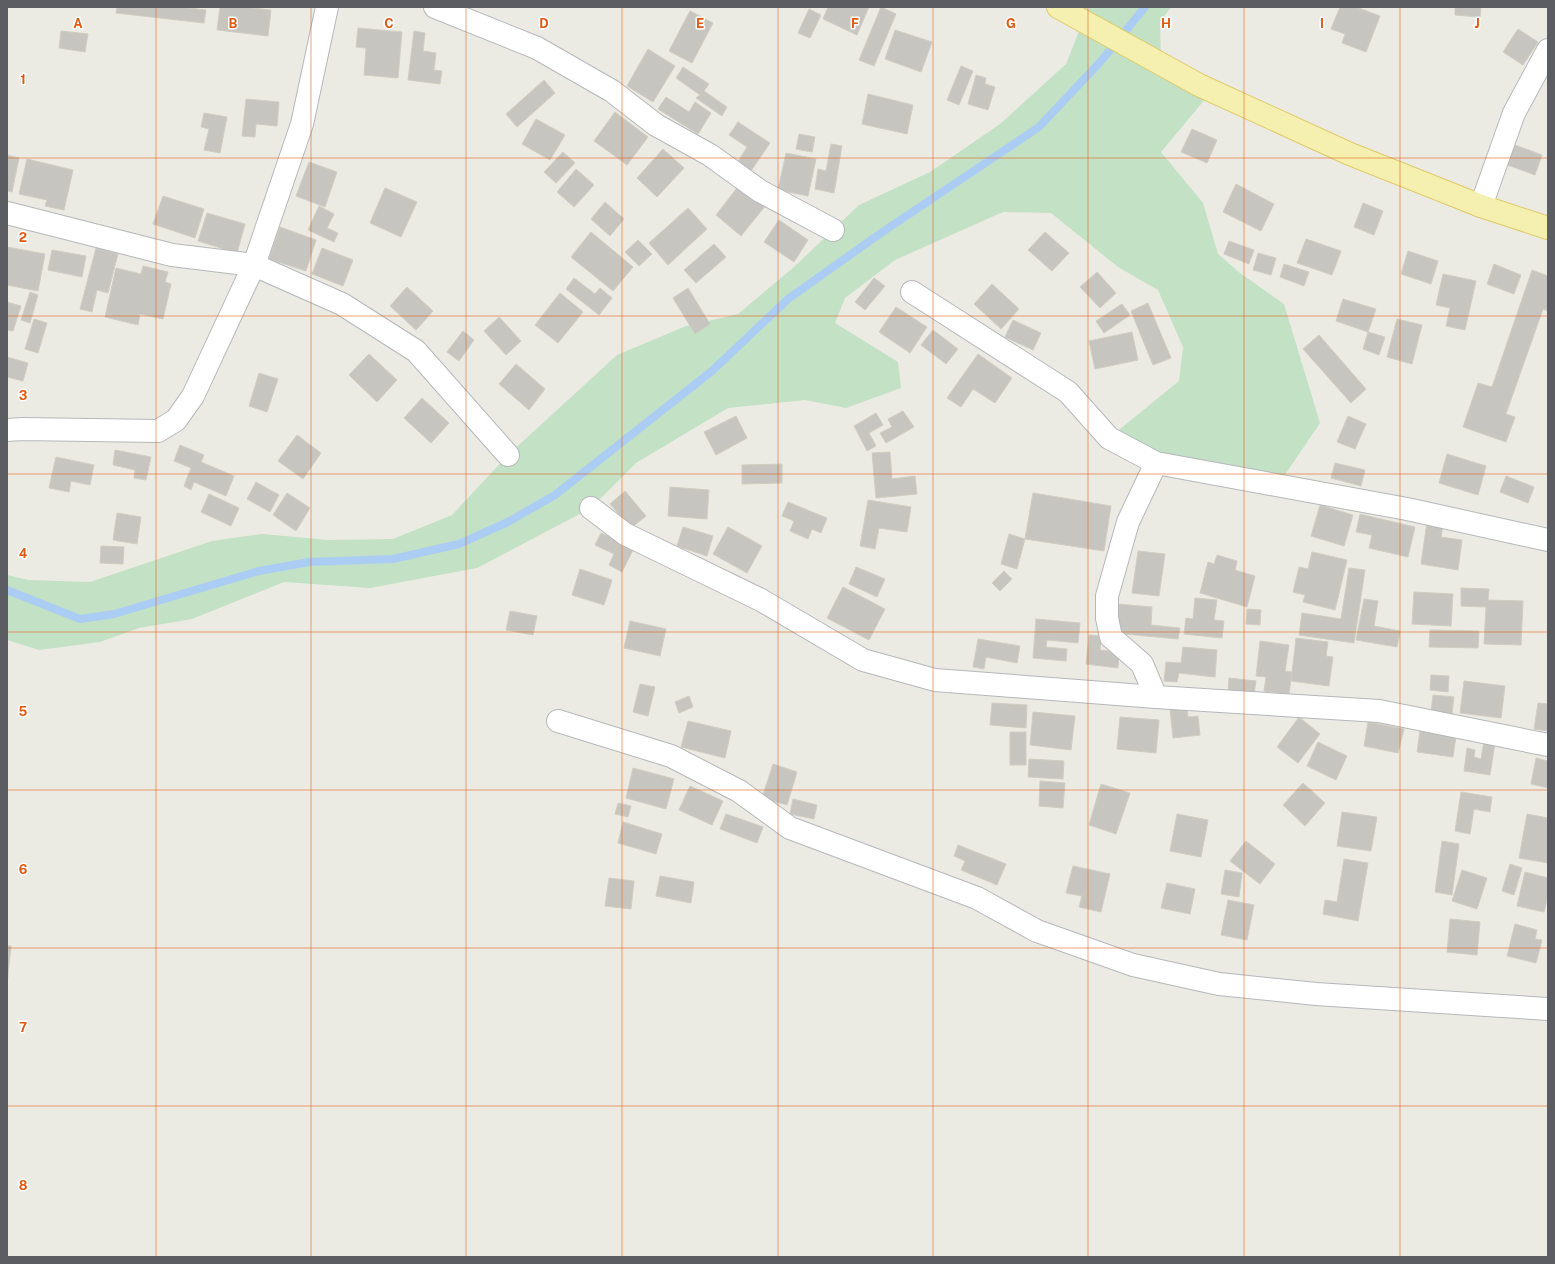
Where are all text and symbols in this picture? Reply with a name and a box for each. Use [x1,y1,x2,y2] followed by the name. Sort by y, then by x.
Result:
[73,16,83,31] text: A
[229,16,238,31] text: B
[384,16,394,31] text: C
[539,16,549,31] text: D
[696,16,704,31] text: E
[851,16,859,31] text: F
[1006,16,1016,31] text: G
[1161,16,1171,31] text: H
[1320,16,1324,31] text: I
[1474,16,1480,31] text: J
[20,72,26,87] text: 1
[19,230,27,245] text: 2
[19,388,28,403] text: 3
[19,546,28,561] text: 4
[19,704,28,719] text: 5
[19,862,28,877] text: 6
[19,1020,27,1035] text: 7
[19,1178,28,1193] text: 8

